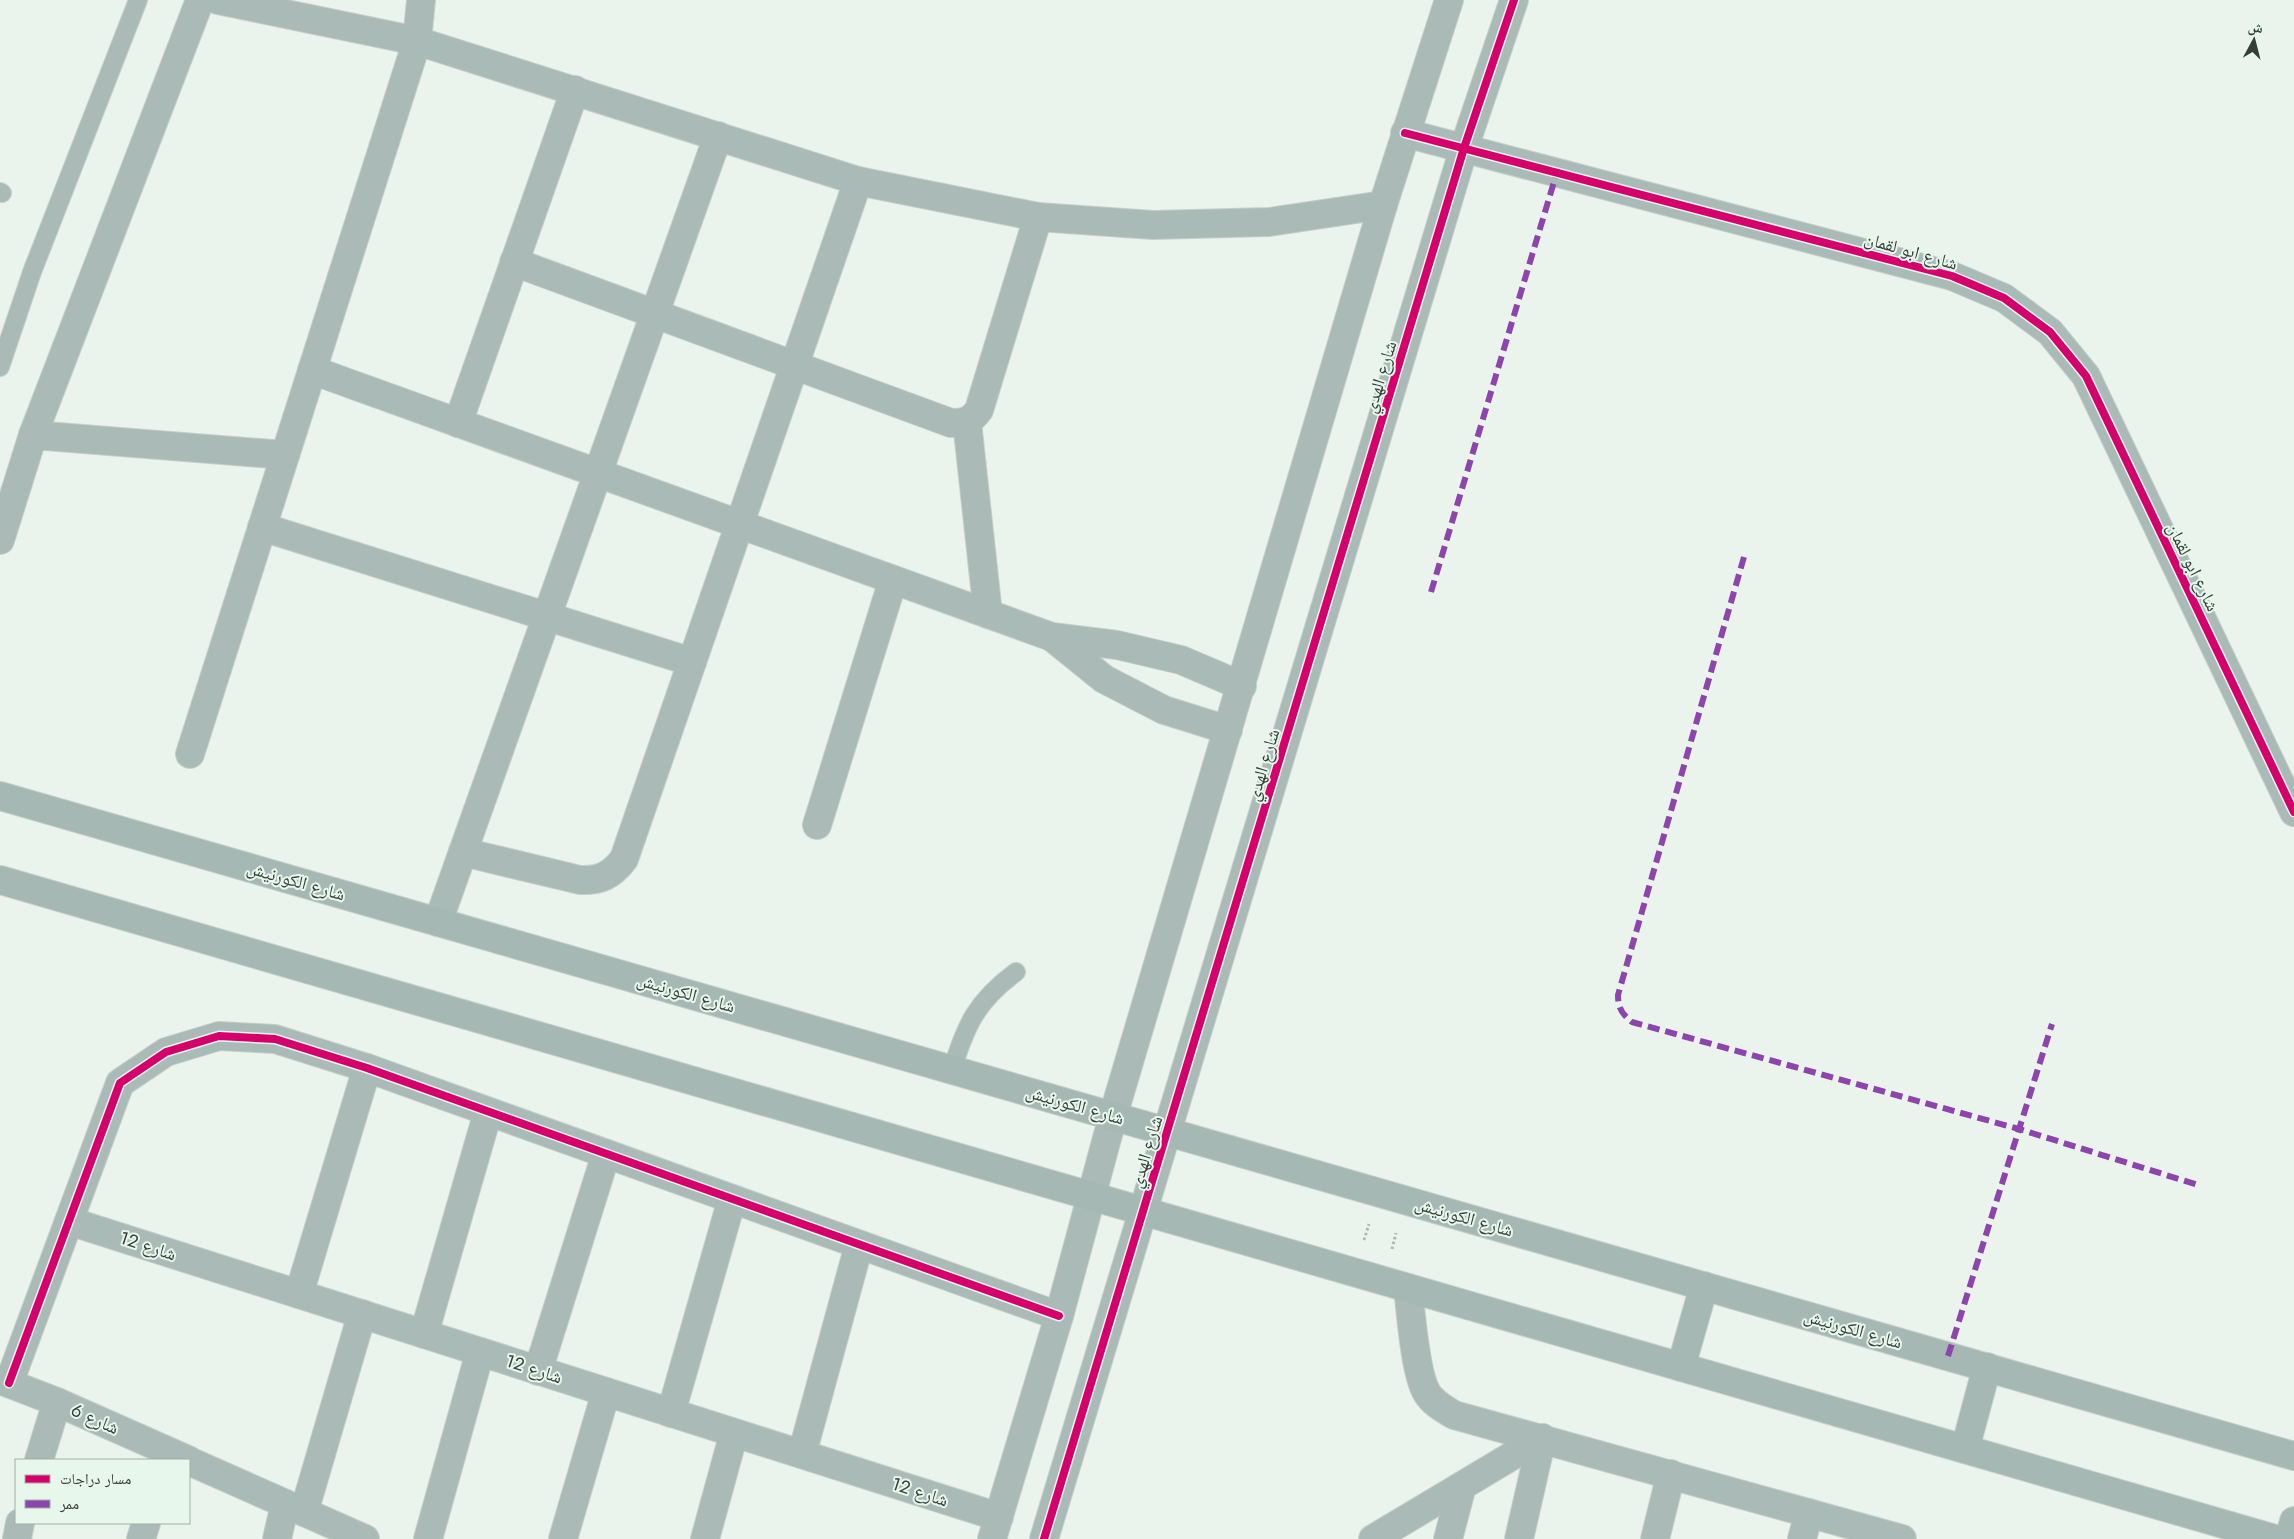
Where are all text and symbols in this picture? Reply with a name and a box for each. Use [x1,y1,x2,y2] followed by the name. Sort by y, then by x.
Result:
[2229,15,2279,65] north arrow
[2247,16,2264,38] text: ش
[1861,225,1961,277] street label: شارع ابو لقمان
[1357,338,1405,417] street label: شارع الهدي
[2160,518,2226,616] street label: شارع ابو لقمان
[1240,726,1288,805] street label: شارع الهدي
[244,855,348,907] street label: شارع الكورنيش
[634,967,738,1019] street label: شارع الكورنيش
[1023,1079,1127,1131] street label: شارع الكورنيش
[1123,1113,1171,1192] street label: شارع الهدي
[1412,1191,1516,1243] street label: شارع الكورنيش
[116,1225,180,1267] street label: شارع 12
[1801,1303,1905,1355] street label: شارع الكورنيش
[502,1348,566,1390] street label: شارع 12
[67,1397,123,1441] street label: شارع 6
[15,1459,190,1524] legend
[60,1468,132,1490] text: مسار دراجات
[888,1471,952,1513] street label: شارع 12
[59,1493,79,1515] text: ممر

